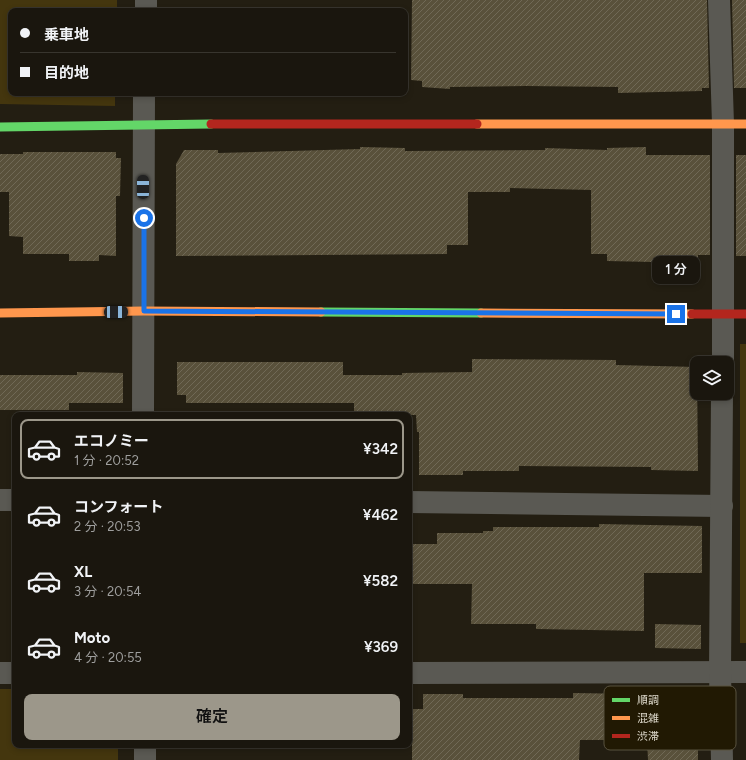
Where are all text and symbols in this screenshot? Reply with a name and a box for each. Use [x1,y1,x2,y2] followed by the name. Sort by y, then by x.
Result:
[44,26,89,44] text: 乗車地
[44,64,89,82] text: 目的地
[137,175,149,199] car
[135,209,153,227] route start
[652,256,700,284] callout: 1 分
[665,262,687,277] text: 1 分
[667,305,685,323] route end
[104,306,128,318] car
[690,356,734,400] map controls
[690,356,734,400] button: layers
[26,431,62,467] icon: car
[74,432,149,450] text: エコノミー
[363,440,398,458] text: ¥342
[74,453,139,468] text: 1 分 · 20:52
[26,497,62,533] icon: car
[74,498,164,516] text: コンフォート
[363,506,398,524] text: ¥462
[74,519,141,534] text: 2 分 · 20:53
[26,563,62,599] icon: car
[74,563,92,581] text: XL
[363,572,398,590] text: ¥582
[74,584,141,599] text: 3 分 · 20:54
[26,629,62,665] icon: car
[74,629,110,647] text: Moto
[364,638,398,656] text: ¥369
[74,650,142,665] text: 4 分 · 20:55
[604,686,736,750] legend
[24,694,400,740] button: 確定
[637,694,659,707] text: 順調
[637,712,659,725] text: 混雑
[637,730,659,743] text: 渋滞

